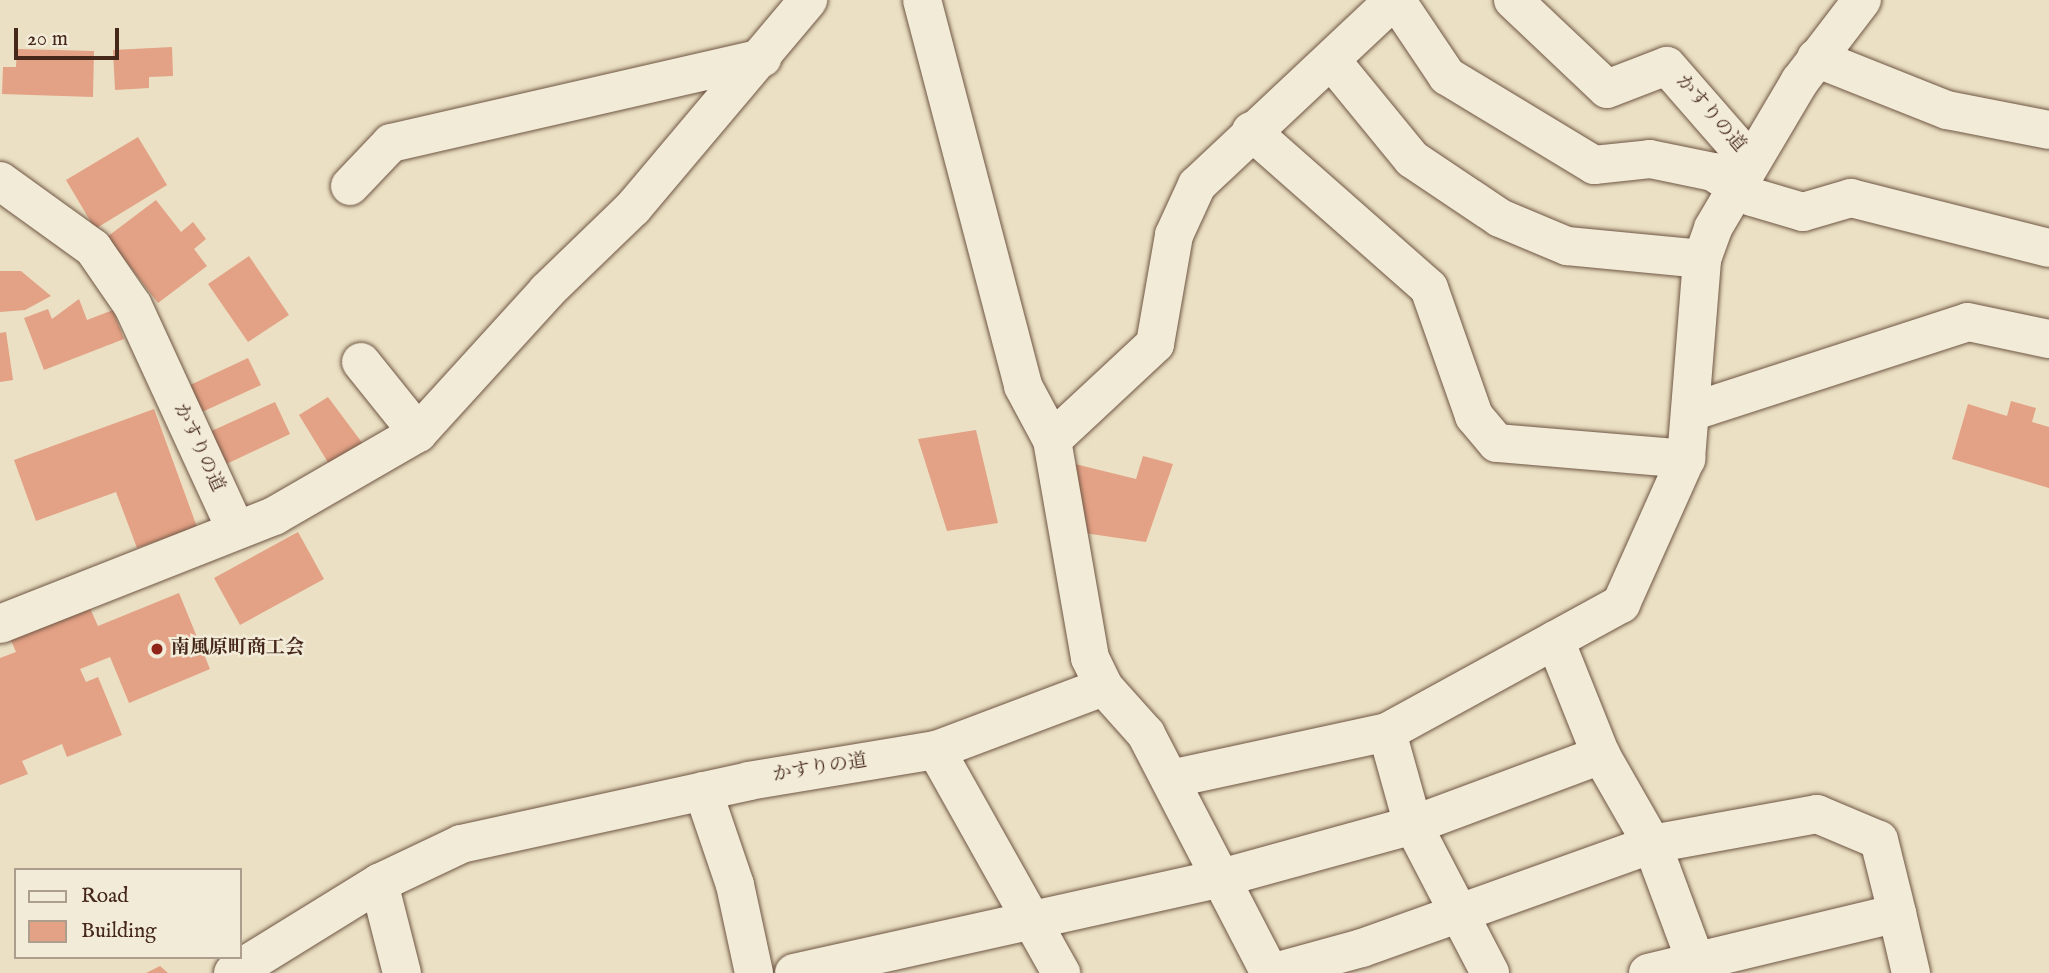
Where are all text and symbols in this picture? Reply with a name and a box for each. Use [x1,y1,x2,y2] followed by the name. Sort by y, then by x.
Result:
[18,14,122,58] scale bar
[27,26,68,53] text: 20 m
[1670,71,1750,157] street label: かすりの道
[168,400,228,496] street label: かすりの道
[171,638,304,660] place label: 南風原町商工会
[149,641,165,657] marker: 南風原町商工会
[771,750,869,788] street label: かすりの道
[14,868,242,959] legend
[81,883,128,910] text: Road
[81,918,156,945] text: Building

